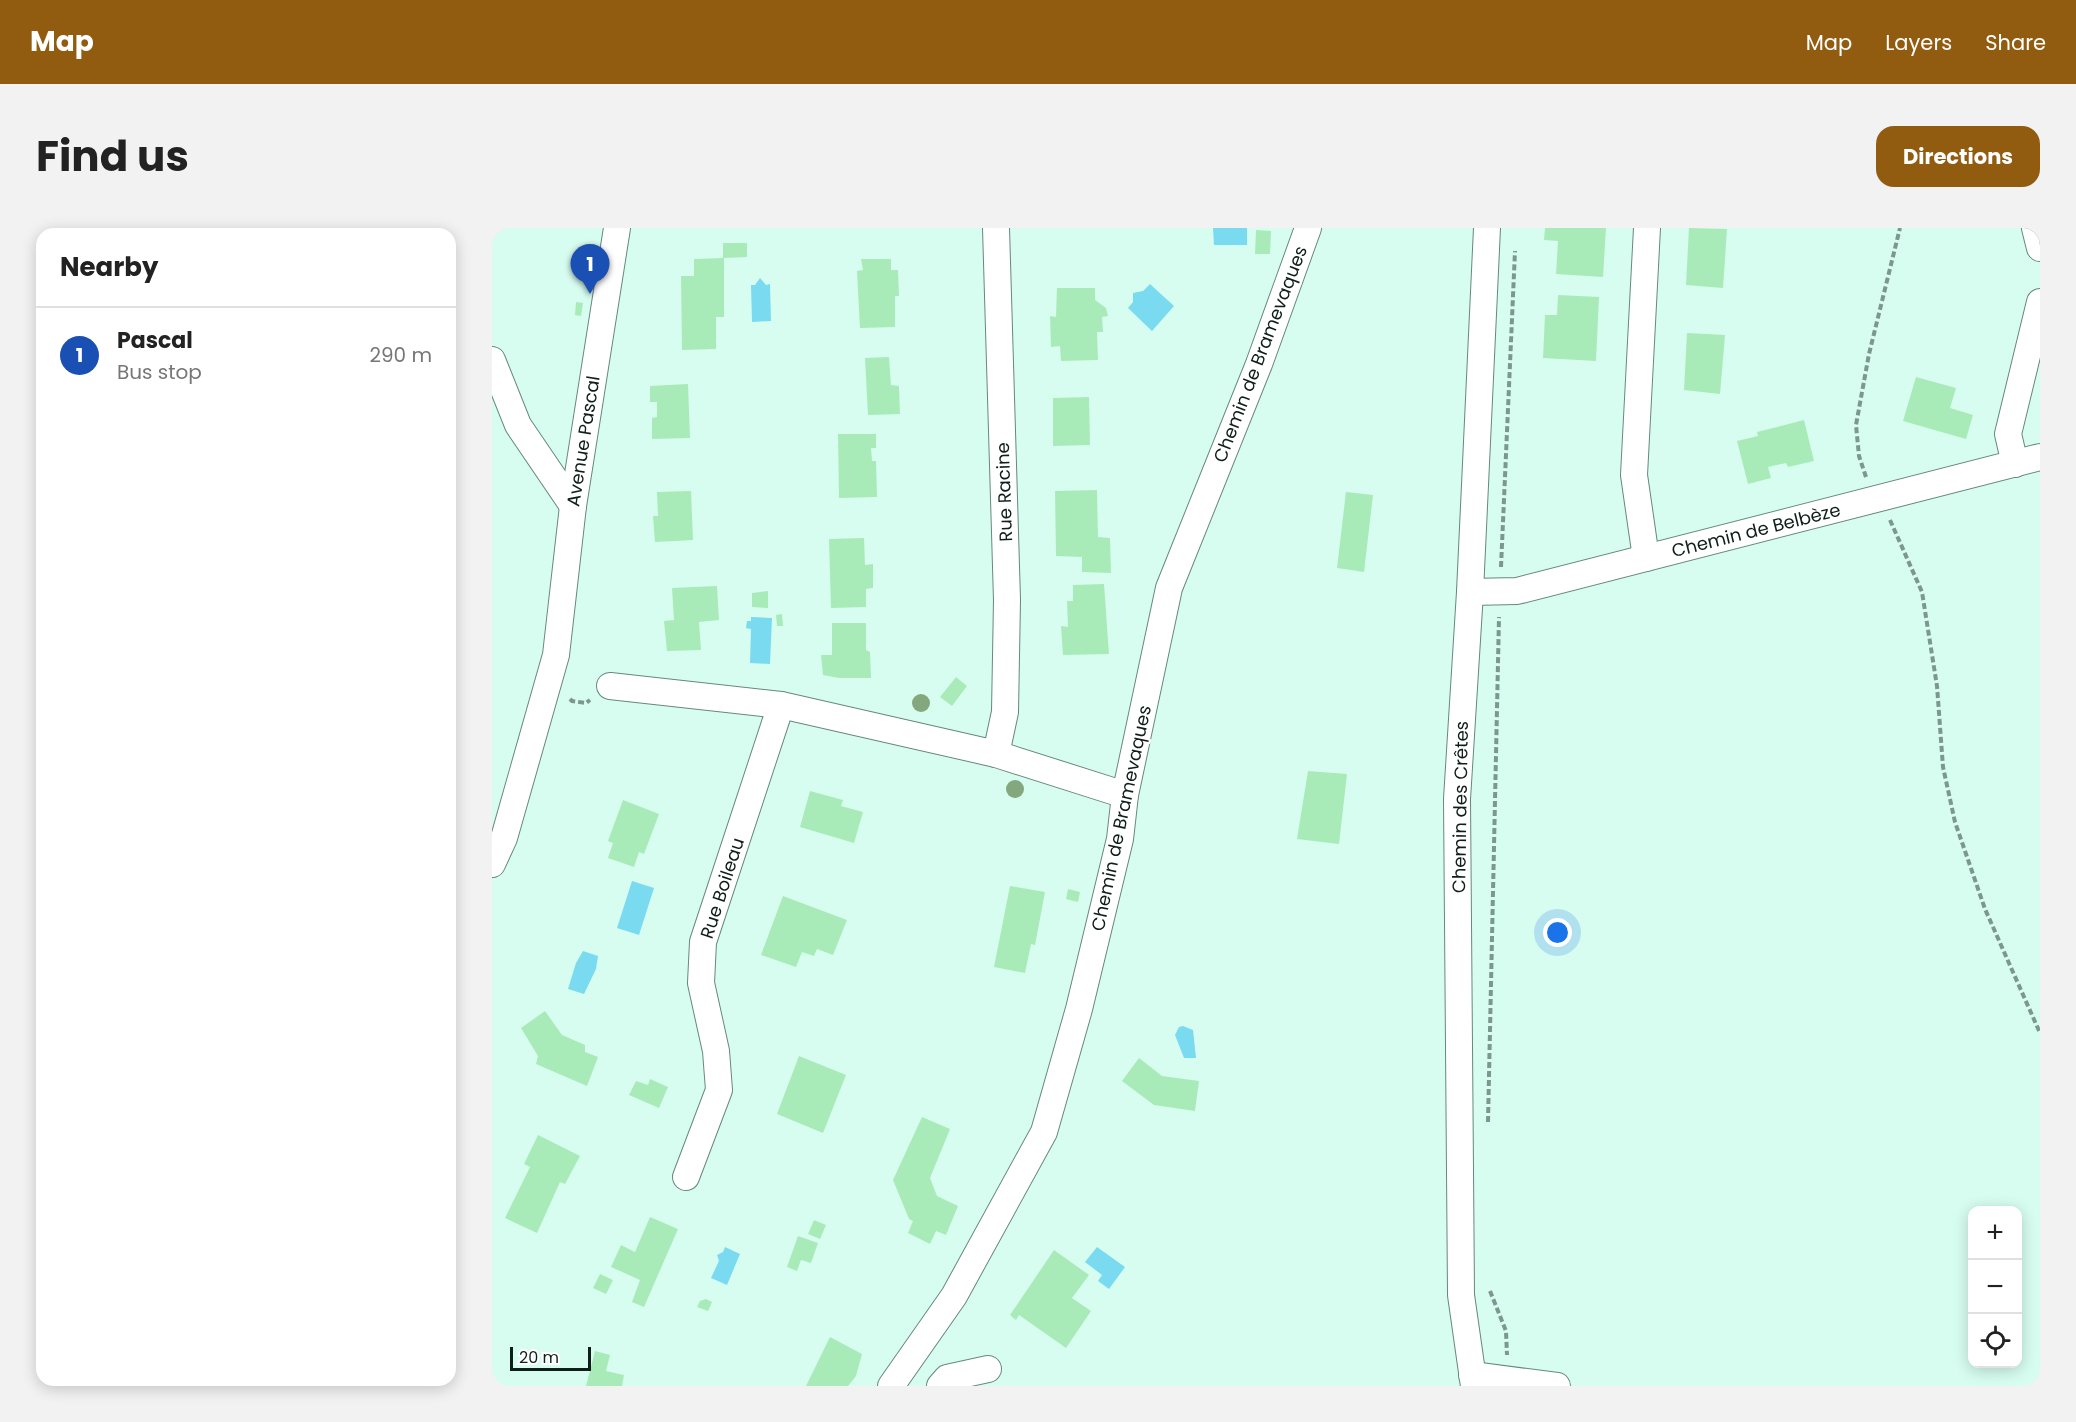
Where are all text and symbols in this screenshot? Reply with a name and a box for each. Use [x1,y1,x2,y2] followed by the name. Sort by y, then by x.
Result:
[30,22,94,61] text: Map
[1806,28,1852,57] text: Map
[1885,28,1952,57] text: Layers
[1985,28,2046,57] text: Share
[1876,126,2040,187] button: Directions
[36,127,189,186] text: Find us
[1207,242,1313,466] street label: Chemin de Bramevaques
[570,244,610,294] pin: 1
[60,249,158,285] text: Nearby
[117,325,193,356] text: Pascal
[76,341,83,369] text: 1
[369,341,432,369] text: 290 m
[117,358,202,386] text: Bus stop
[560,374,606,508] street label: Avenue Pascal
[990,442,1018,542] street label: Rue Racine
[1669,497,1843,563] street label: Chemin de Belbèze
[1085,703,1157,933] street label: Chemin de Bramevaques
[1446,721,1474,893] street label: Chemin des Crêtes
[694,834,750,942] street label: Rue Boileau
[1543,918,1572,947] your location
[1968,1206,2022,1368] map controls
[1968,1206,2022,1260] button: +
[1968,1260,2022,1314] button: −
[1968,1314,2022,1368] button: locate
[510,1344,591,1372] scale bar
[519,1346,559,1369] text: 20 m

